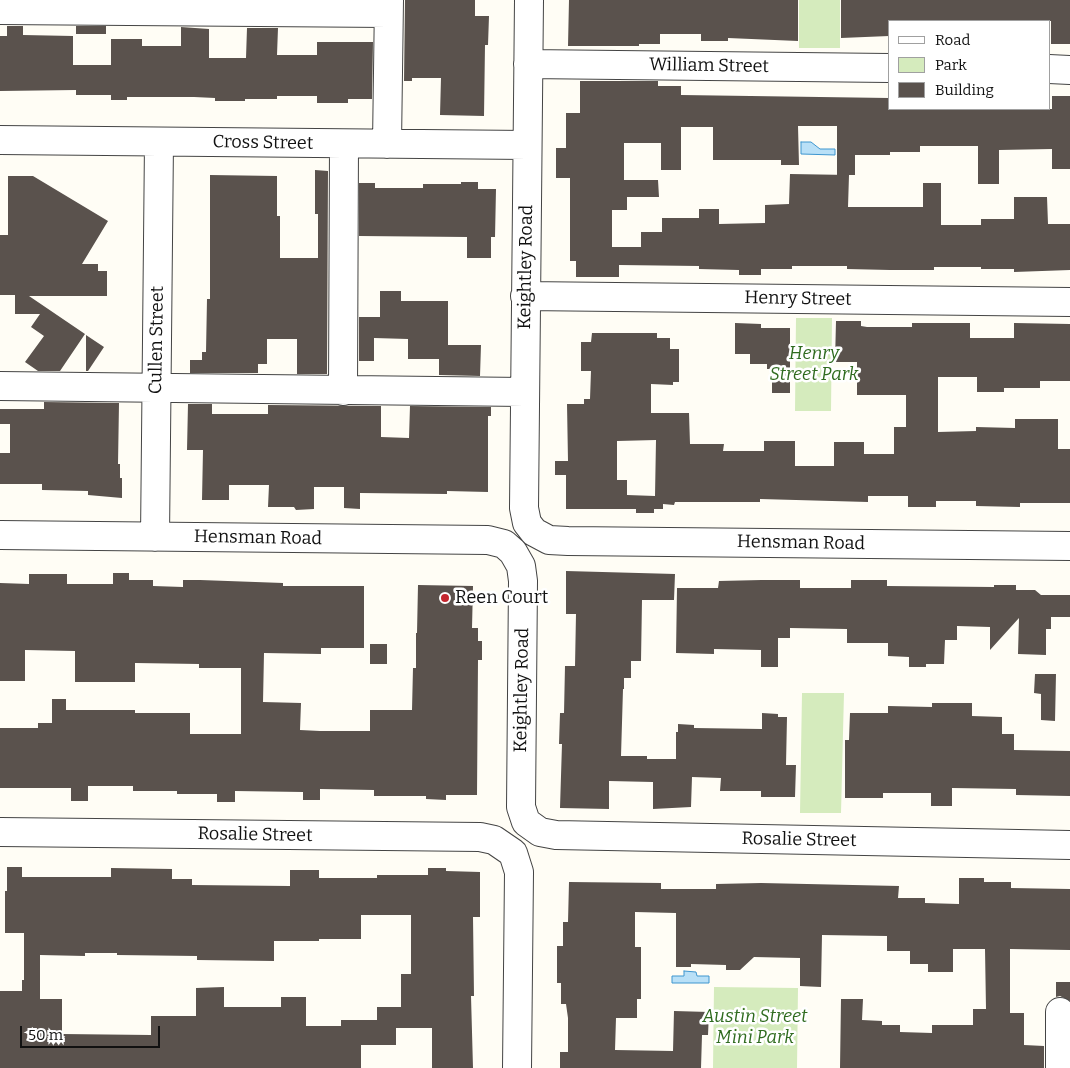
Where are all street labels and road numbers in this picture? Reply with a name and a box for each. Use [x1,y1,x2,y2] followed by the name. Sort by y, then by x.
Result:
[649,54,769,78] street label: William Street
[213,131,313,155] street label: Cross Street
[514,205,538,329] street label: Keightley Road
[145,286,169,394] street label: Cullen Street
[744,287,852,311] street label: Henry Street
[194,526,322,550] street label: Hensman Road
[737,531,865,555] street label: Hensman Road
[510,628,534,752] street label: Keightley Road
[197,823,313,847] street label: Rosalie Street
[741,828,857,852] street label: Rosalie Street

